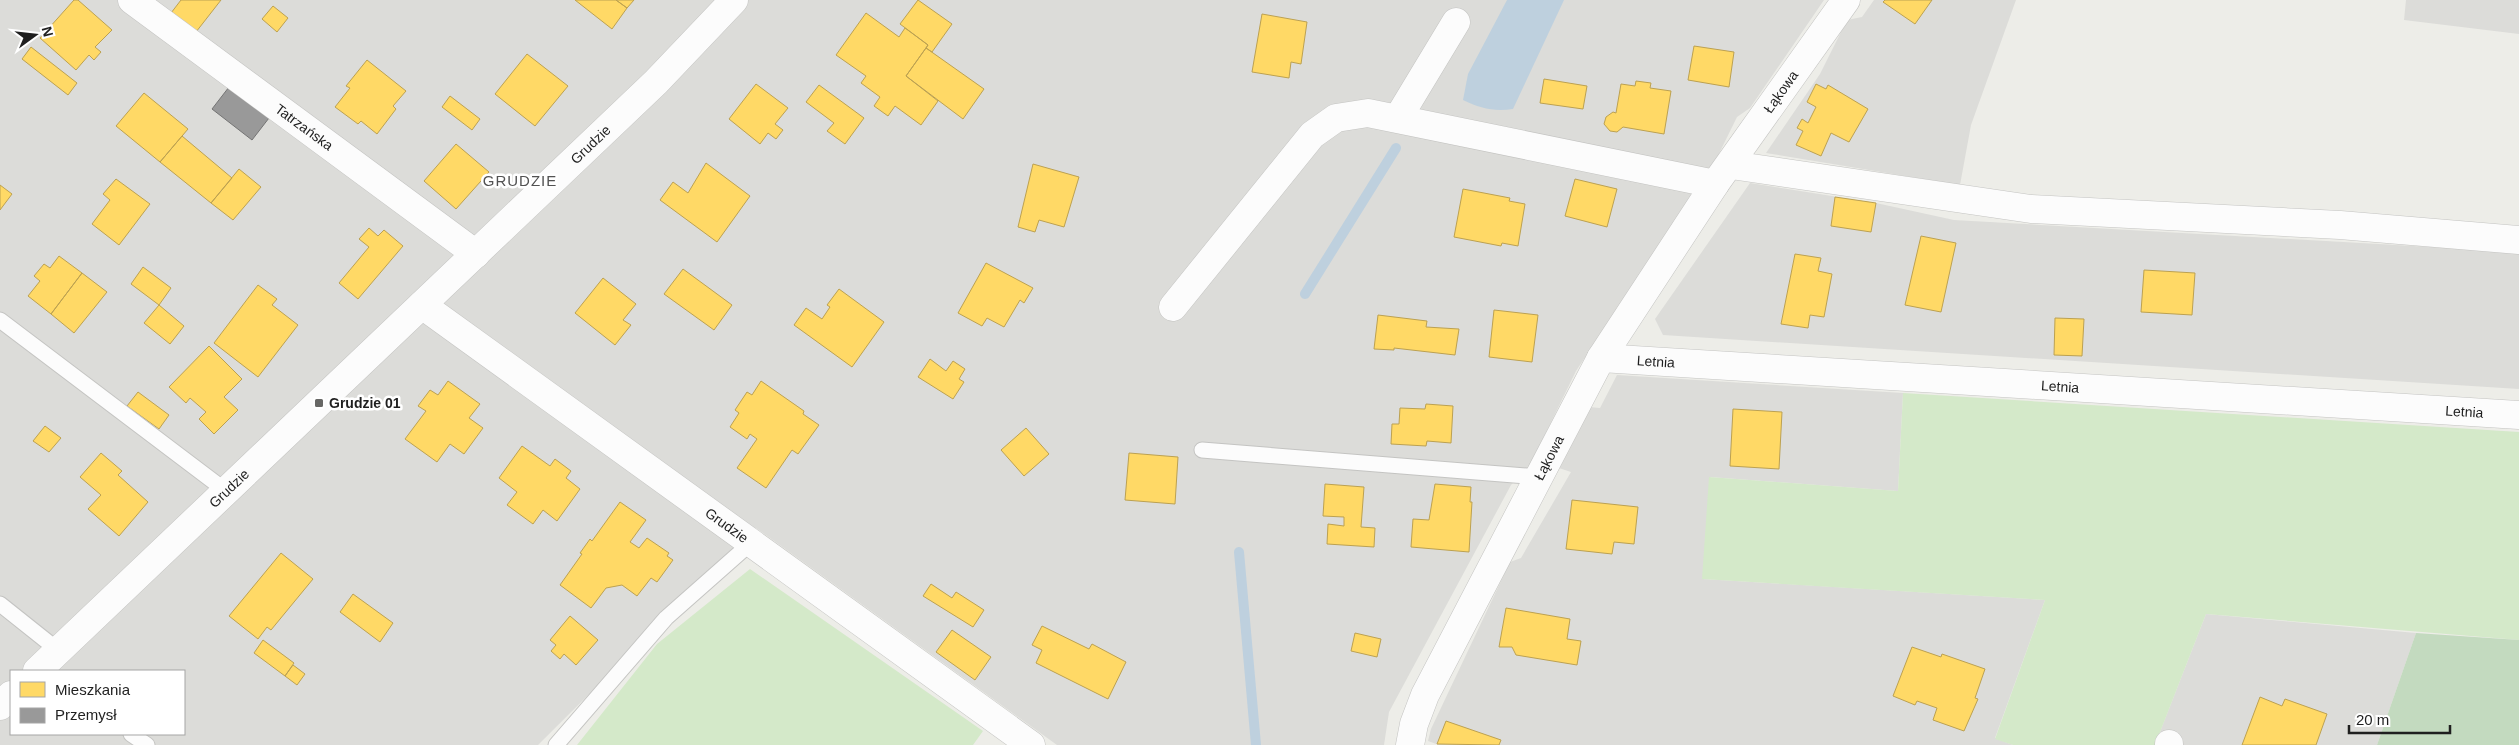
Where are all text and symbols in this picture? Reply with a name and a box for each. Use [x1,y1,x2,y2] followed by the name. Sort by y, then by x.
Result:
[10,10,60,60] north arrow
[39,25,57,39] text: N
[1760,67,1801,116] street label: Łąkowa
[272,101,336,154] street label: Tatrzańska
[567,121,614,167] street label: Grudzie
[483,172,557,189] district label: GRUDZIE
[1636,352,1676,371] street label: Letnia
[2041,377,2080,396] street label: Letnia
[329,395,401,411] place label: Grudzie 01
[313,397,325,409] marker: Grudzie 01
[2445,402,2484,421] street label: Letnia
[1531,432,1567,483] street label: Łąkowa
[206,465,252,511] street label: Grudzie
[702,504,752,546] street label: Grudzie
[10,670,185,735] legend
[55,681,131,698] text: Mieszkania
[2349,702,2450,734] scale bar
[55,706,117,723] text: Przemysł
[2356,711,2389,728] text: 20 m

